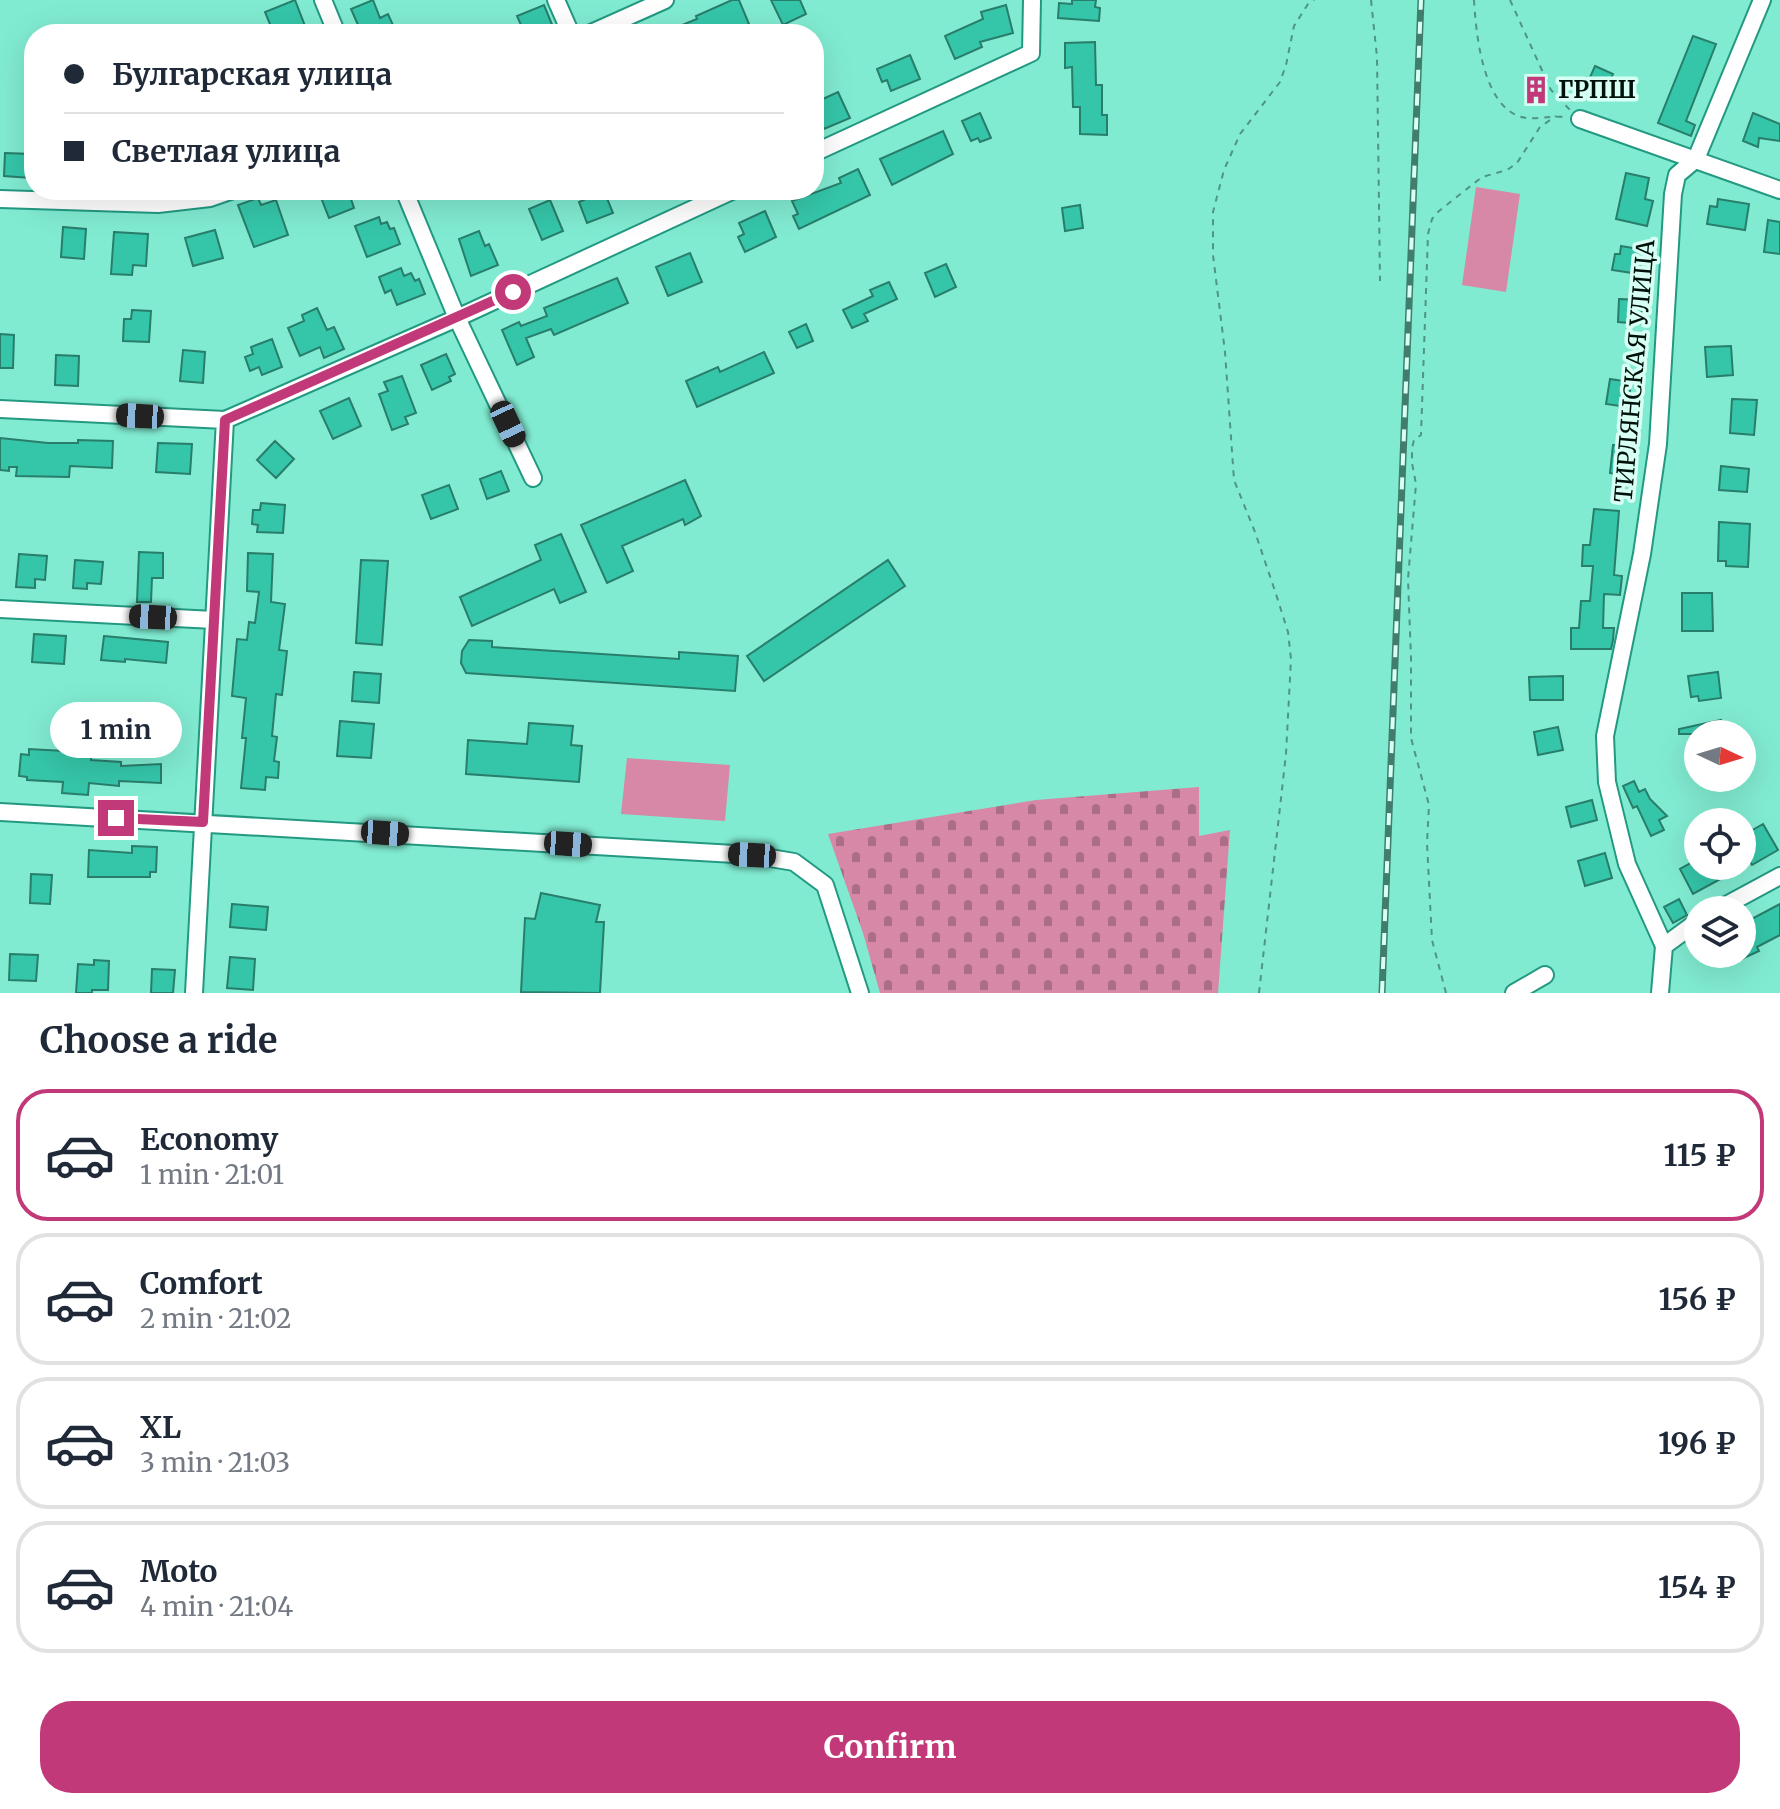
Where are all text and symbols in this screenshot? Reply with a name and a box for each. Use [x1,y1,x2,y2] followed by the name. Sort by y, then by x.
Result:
[112,55,392,93] text: Булгарская улица
[1558,74,1636,105] place label: ГРПШ
[1521,75,1551,105] building icon: ГРПШ
[112,132,340,170] text: Светлая улица
[1608,237,1662,504] street label: ТИРЛЯНСКАЯ УЛИЦА
[495,274,531,310] route start
[487,397,529,451] car
[115,403,165,429] car
[128,604,178,630] car
[50,702,182,758] callout: 1 min
[81,713,151,746] text: 1 min
[1684,720,1756,792] north arrow
[1684,720,1756,968] map controls
[98,800,134,836] route end
[1684,808,1756,880] button: locate
[360,819,410,847] car
[543,830,593,858] car
[727,842,777,868] car
[1684,896,1756,968] button: layers
[40,1018,277,1063] text: Choose a ride
[44,1119,116,1191] icon: car
[140,1120,278,1158] text: Economy
[1663,1136,1736,1174] text: 115 ₽
[140,1158,284,1191] text: 1 min · 21:01
[44,1263,116,1335] icon: car
[140,1264,263,1302] text: Comfort
[1658,1280,1736,1318] text: 156 ₽
[140,1302,292,1335] text: 2 min · 21:02
[44,1407,116,1479] icon: car
[140,1408,181,1446] text: XL
[1658,1424,1736,1462] text: 196 ₽
[140,1446,290,1479] text: 3 min · 21:03
[44,1551,116,1623] icon: car
[140,1552,218,1590] text: Moto
[1658,1568,1736,1606] text: 154 ₽
[140,1590,293,1623] text: 4 min · 21:04
[40,1701,1740,1793] button: Confirm

